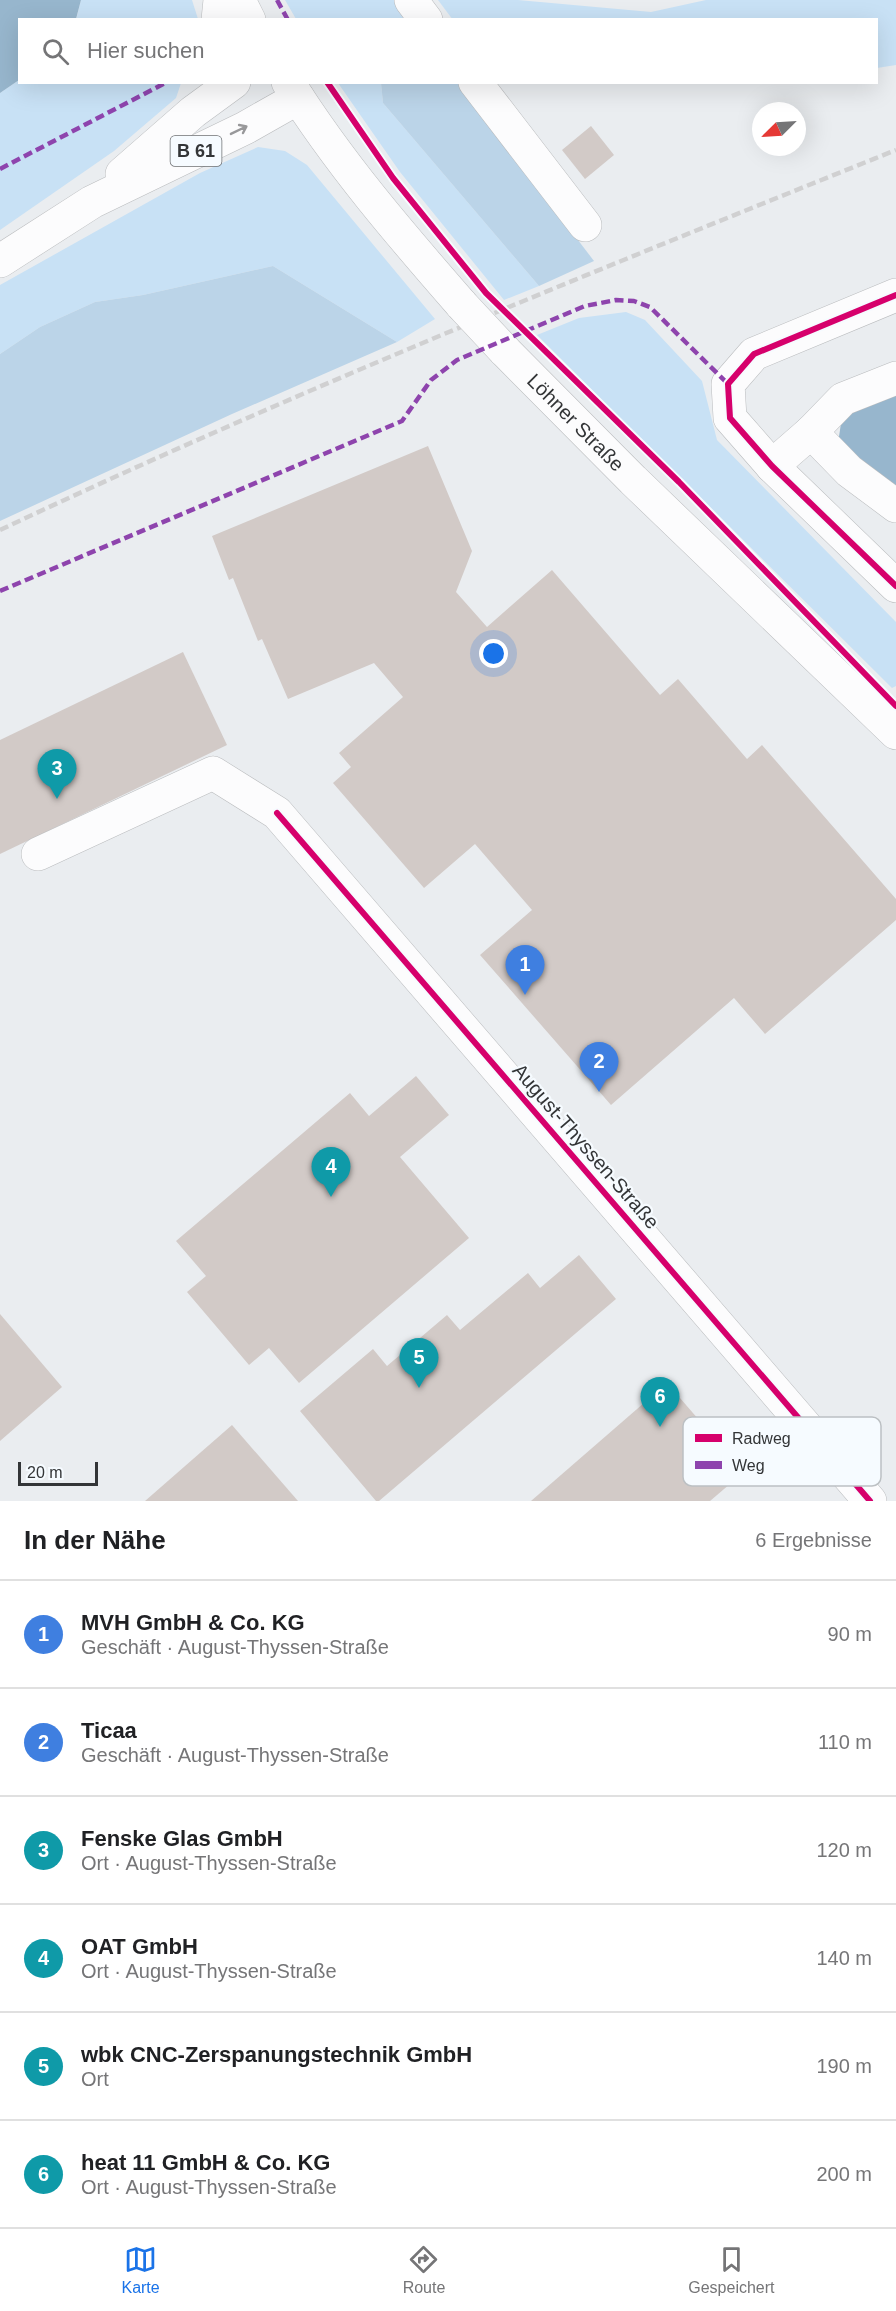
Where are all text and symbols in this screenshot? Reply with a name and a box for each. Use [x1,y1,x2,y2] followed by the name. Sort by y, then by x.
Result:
[18,18,878,84] search box
[39,35,72,68] icon: search
[87,38,204,63] text: Hier suchen
[752,102,806,156] north arrow
[230,124,248,136] one-way arrow
[170,136,222,166] road number: B 61
[523,369,629,476] street label: Löhner Straße
[479,639,508,668] your location
[38,750,76,799] pin: 3
[506,946,544,995] pin: 1
[580,1042,618,1092] pin: 2
[508,1059,664,1233] street label: August-Thyssen-Straße
[312,1148,350,1197] pin: 4
[400,1338,438,1388] pin: 5
[640,1378,680,1427] pin: 6
[683,1417,881,1486] legend
[732,1430,791,1447] text: Radweg
[732,1457,765,1474] text: Weg
[18,1459,98,1486] scale bar
[27,1464,63,1481] text: 20 m
[24,1525,166,1555] text: In der Nähe
[755,1529,872,1551] text: 6 Ergebnisse
[81,1610,305,1635] text: MVH GmbH & Co. KG
[38,1623,49,1645] text: 1
[828,1623,872,1645] text: 90 m
[81,1636,389,1658] text: Geschäft · August-Thyssen-Straße
[81,1718,137,1743] text: Ticaa
[38,1731,49,1753] text: 2
[818,1731,872,1753] text: 110 m
[81,1744,389,1766] text: Geschäft · August-Thyssen-Straße
[81,1826,283,1851] text: Fenske Glas GmbH
[38,1839,49,1861] text: 3
[816,1839,872,1861] text: 120 m
[81,1852,337,1874] text: Ort · August-Thyssen-Straße
[81,1934,198,1959] text: OAT GmbH
[38,1947,49,1969] text: 4
[816,1947,872,1969] text: 140 m
[81,1960,337,1982] text: Ort · August-Thyssen-Straße
[81,2042,472,2067] text: wbk CNC-Zerspanungstechnik GmbH
[38,2055,49,2077] text: 5
[816,2055,872,2077] text: 190 m
[81,2068,109,2090] text: Ort
[81,2150,330,2175] text: heat 11 GmbH & Co. KG
[38,2163,49,2185] text: 6
[816,2163,872,2185] text: 200 m
[81,2176,337,2198] text: Ort · August-Thyssen-Straße
[121,2243,160,2297] tab: Karte
[403,2243,445,2297] tab: Route
[688,2243,775,2297] tab: Gespeichert

